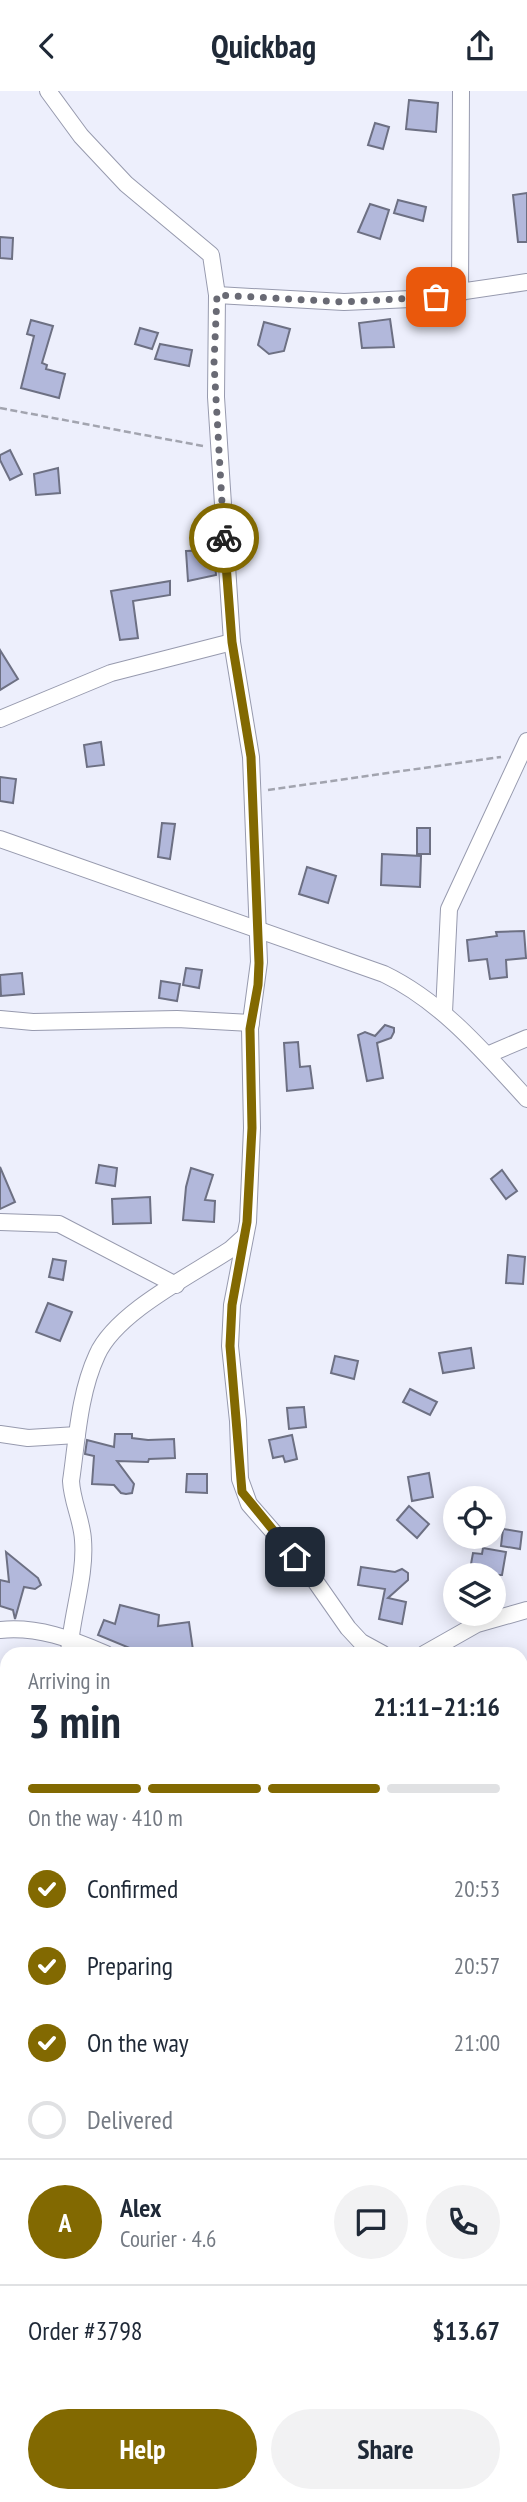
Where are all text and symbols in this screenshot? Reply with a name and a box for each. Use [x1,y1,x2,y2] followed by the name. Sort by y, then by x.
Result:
[211,25,316,67] text: Quickbag
[28,27,66,65] icon: back
[461,27,499,65] icon: share
[406,267,466,327] pin
[417,278,455,316] icon: bag
[189,503,259,573] courier
[205,519,243,557] icon: bike
[443,1486,506,1626] map controls
[443,1486,506,1549] button: locate
[265,1527,325,1587] pin
[276,1538,314,1576] icon: home
[443,1563,506,1626] button: layers
[28,1666,110,1695] text: Arriving in
[373,1690,500,1723] text: 21:11–21:16
[28,1691,121,1751] text: 3 min
[28,1803,183,1832] text: On the way · 410 m
[28,1870,66,1908] icon: check
[87,1872,178,1905] text: Confirmed
[454,1874,500,1903] text: 20:53
[28,1947,66,1985] icon: check
[87,1949,173,1982] text: Preparing
[454,1951,500,1980] text: 20:57
[28,2024,66,2062] icon: check
[87,2026,189,2059] text: On the way
[454,2028,500,2057] text: 21:00
[87,2103,173,2136] text: Delivered
[334,2185,408,2259] button: chat
[426,2185,500,2259] button: phone
[120,2191,161,2224] text: Alex
[58,2206,72,2239] text: A
[120,2224,216,2253] text: Courier · 4.6
[28,2314,143,2347] text: Order #3798
[432,2314,500,2347] text: $13.67
[28,2409,257,2489] button: Help
[271,2409,500,2489] button: Share

